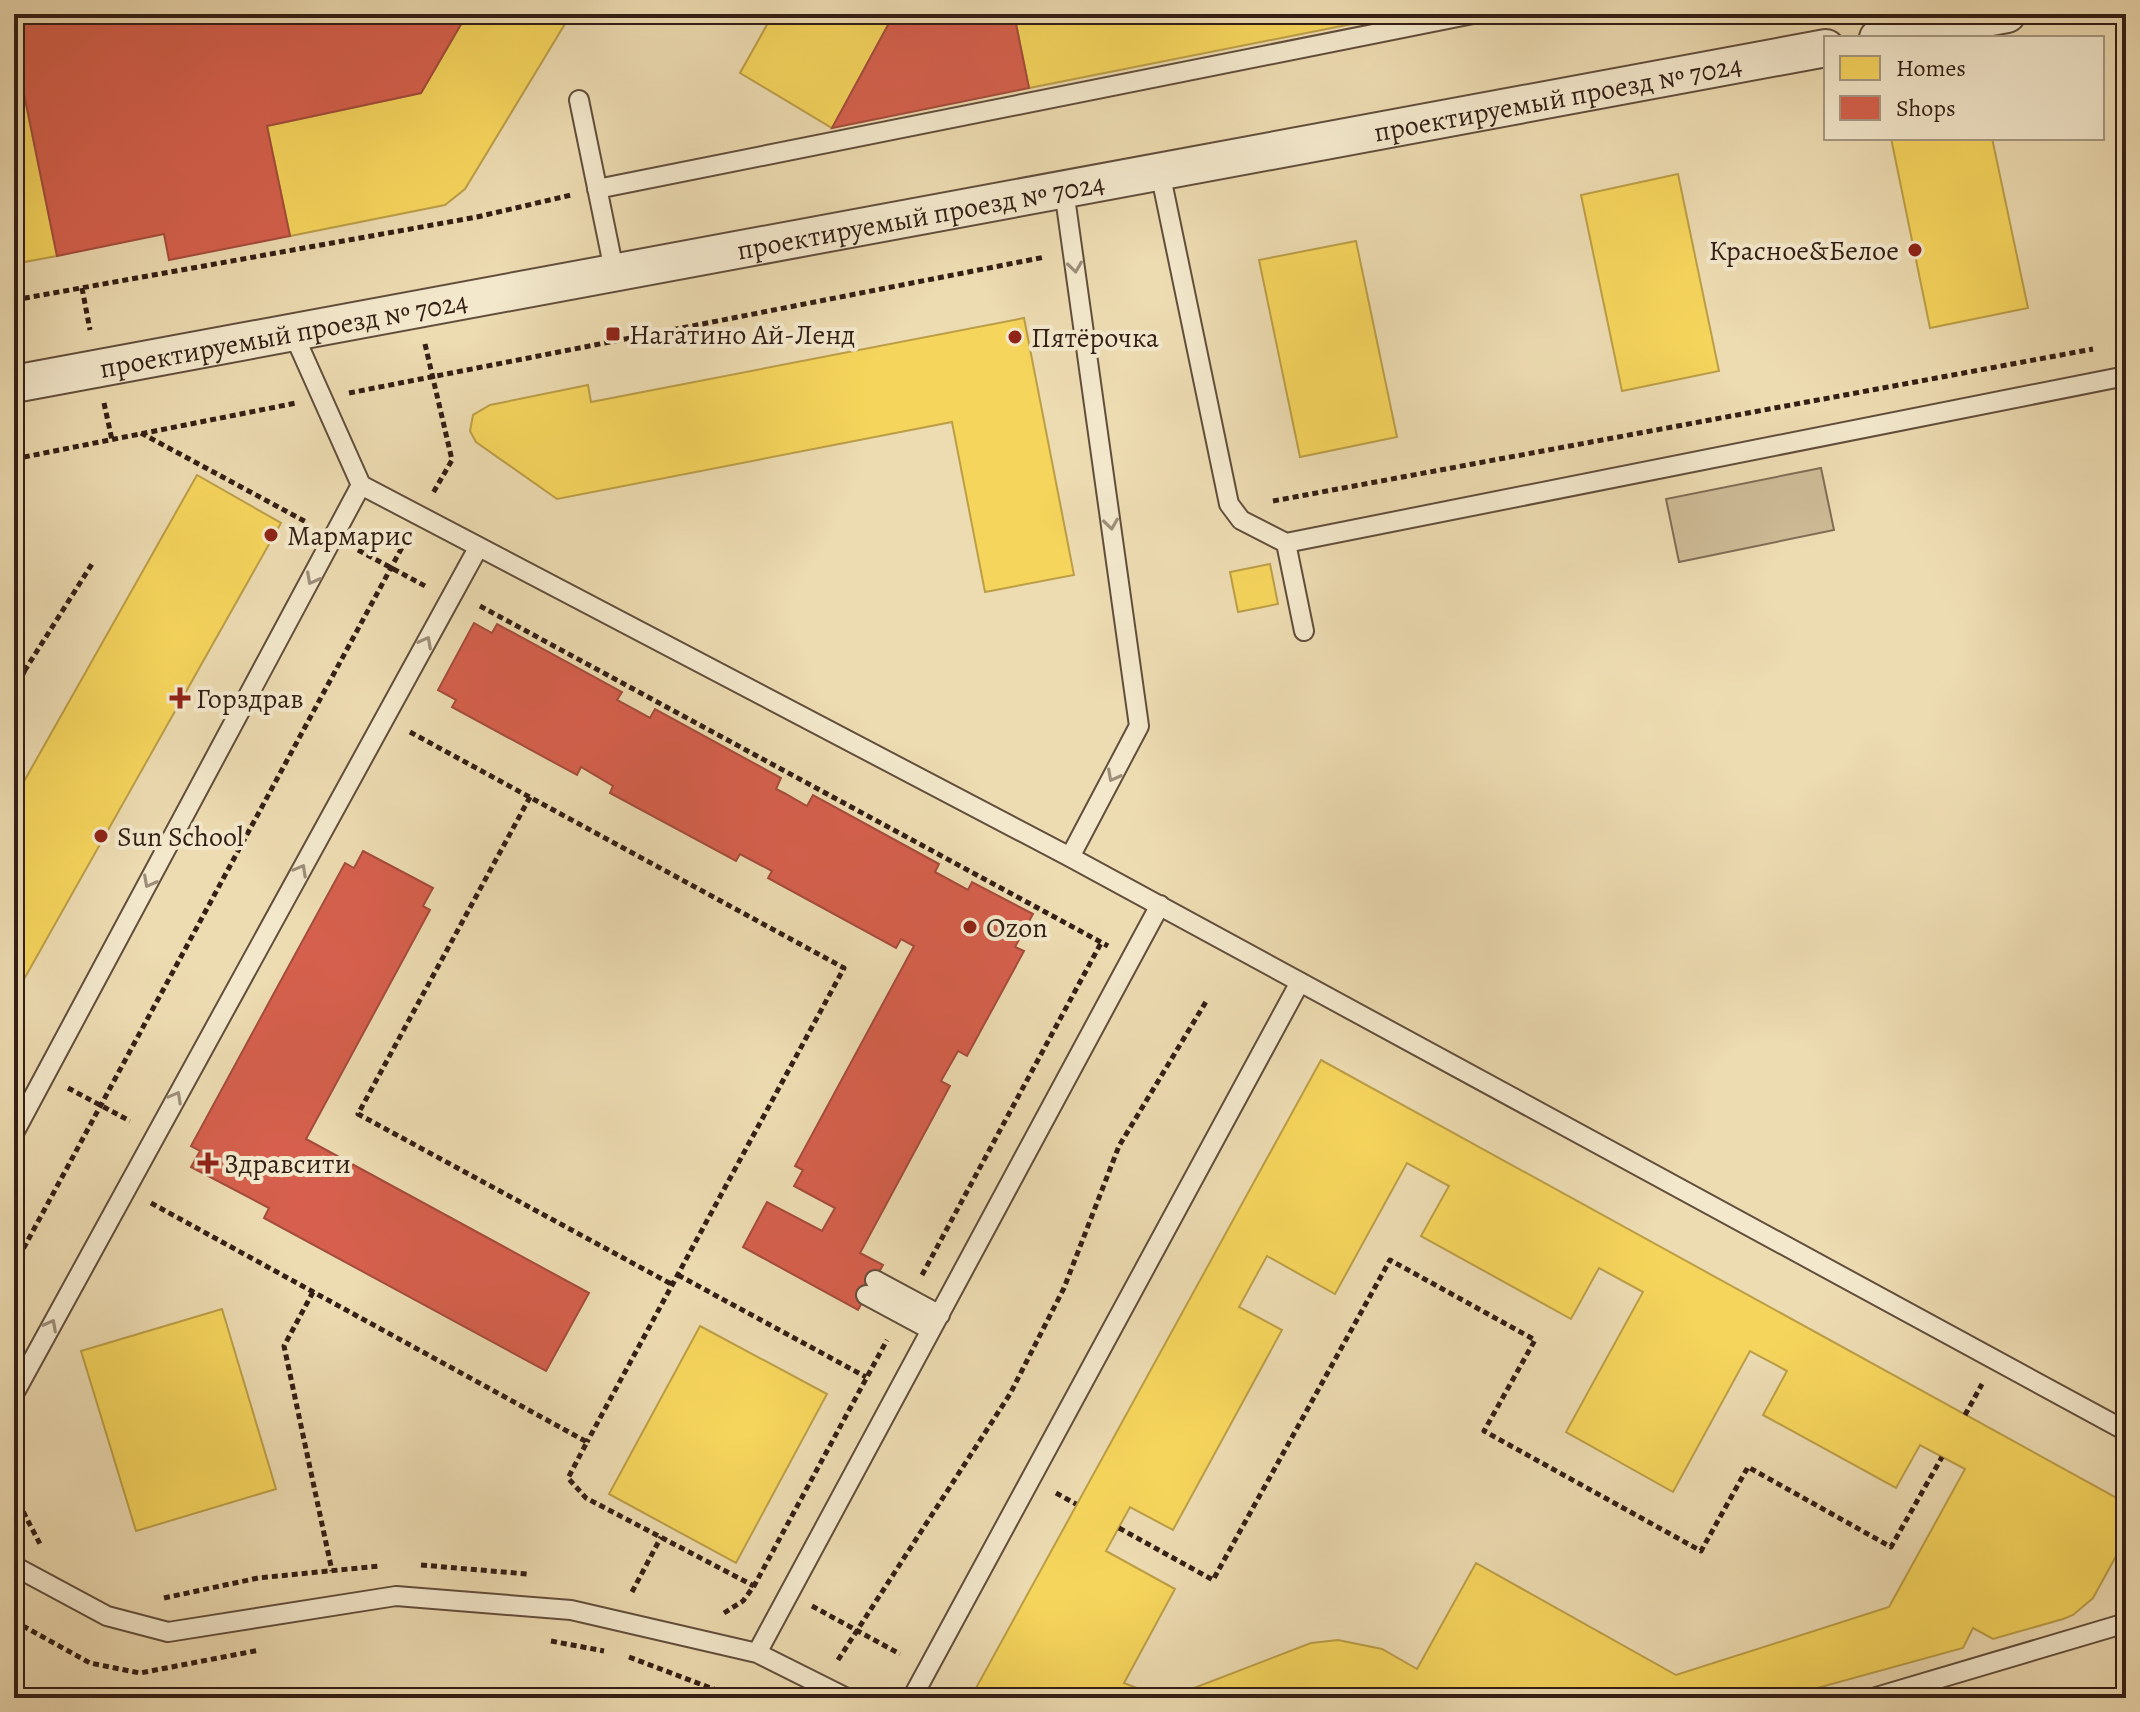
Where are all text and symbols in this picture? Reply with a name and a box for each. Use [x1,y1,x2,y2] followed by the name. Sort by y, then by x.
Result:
[1824,36,2104,140] legend
[1371,46,1745,151] street label: проектируемый проезд № 7024
[1896,52,1966,84] text: Homes
[1896,92,1956,124] text: Shops
[734,164,1108,270] street label: проектируемый проезд № 7024
[1709,232,1899,270] place label: Красное&Белое
[1906,241,1924,259] marker: Красное&Белое
[1066,260,1083,274] one-way arrow
[96,282,471,388] street label: проектируемый проезд № 7024
[629,316,855,354] place label: Нагатино Ай-Ленд
[1031,319,1159,357] place label: Пятёрочка
[604,325,622,343] marker: Нагатино Ай-Ленд
[1006,328,1024,346] marker: Пятёрочка
[287,517,413,555] place label: Мармарис
[1102,518,1119,531] one-way arrow
[262,526,280,544] marker: Мармарис
[307,571,322,585] one-way arrow
[417,635,432,650] one-way arrow
[196,680,303,718] place label: Горздрав
[171,689,189,707] marker: Горздрав
[1107,768,1122,782] one-way arrow
[117,818,244,856] place label: Sun School
[92,827,110,845] marker: Sun School
[292,863,307,878] one-way arrow
[144,873,159,888] one-way arrow
[986,909,1048,947] place label: Ozon
[961,918,979,936] marker: Ozon
[166,1092,182,1106] one-way arrow
[224,1145,351,1183] place label: Здравсити
[199,1154,217,1172] marker: Здравсити
[42,1319,57,1334] one-way arrow

